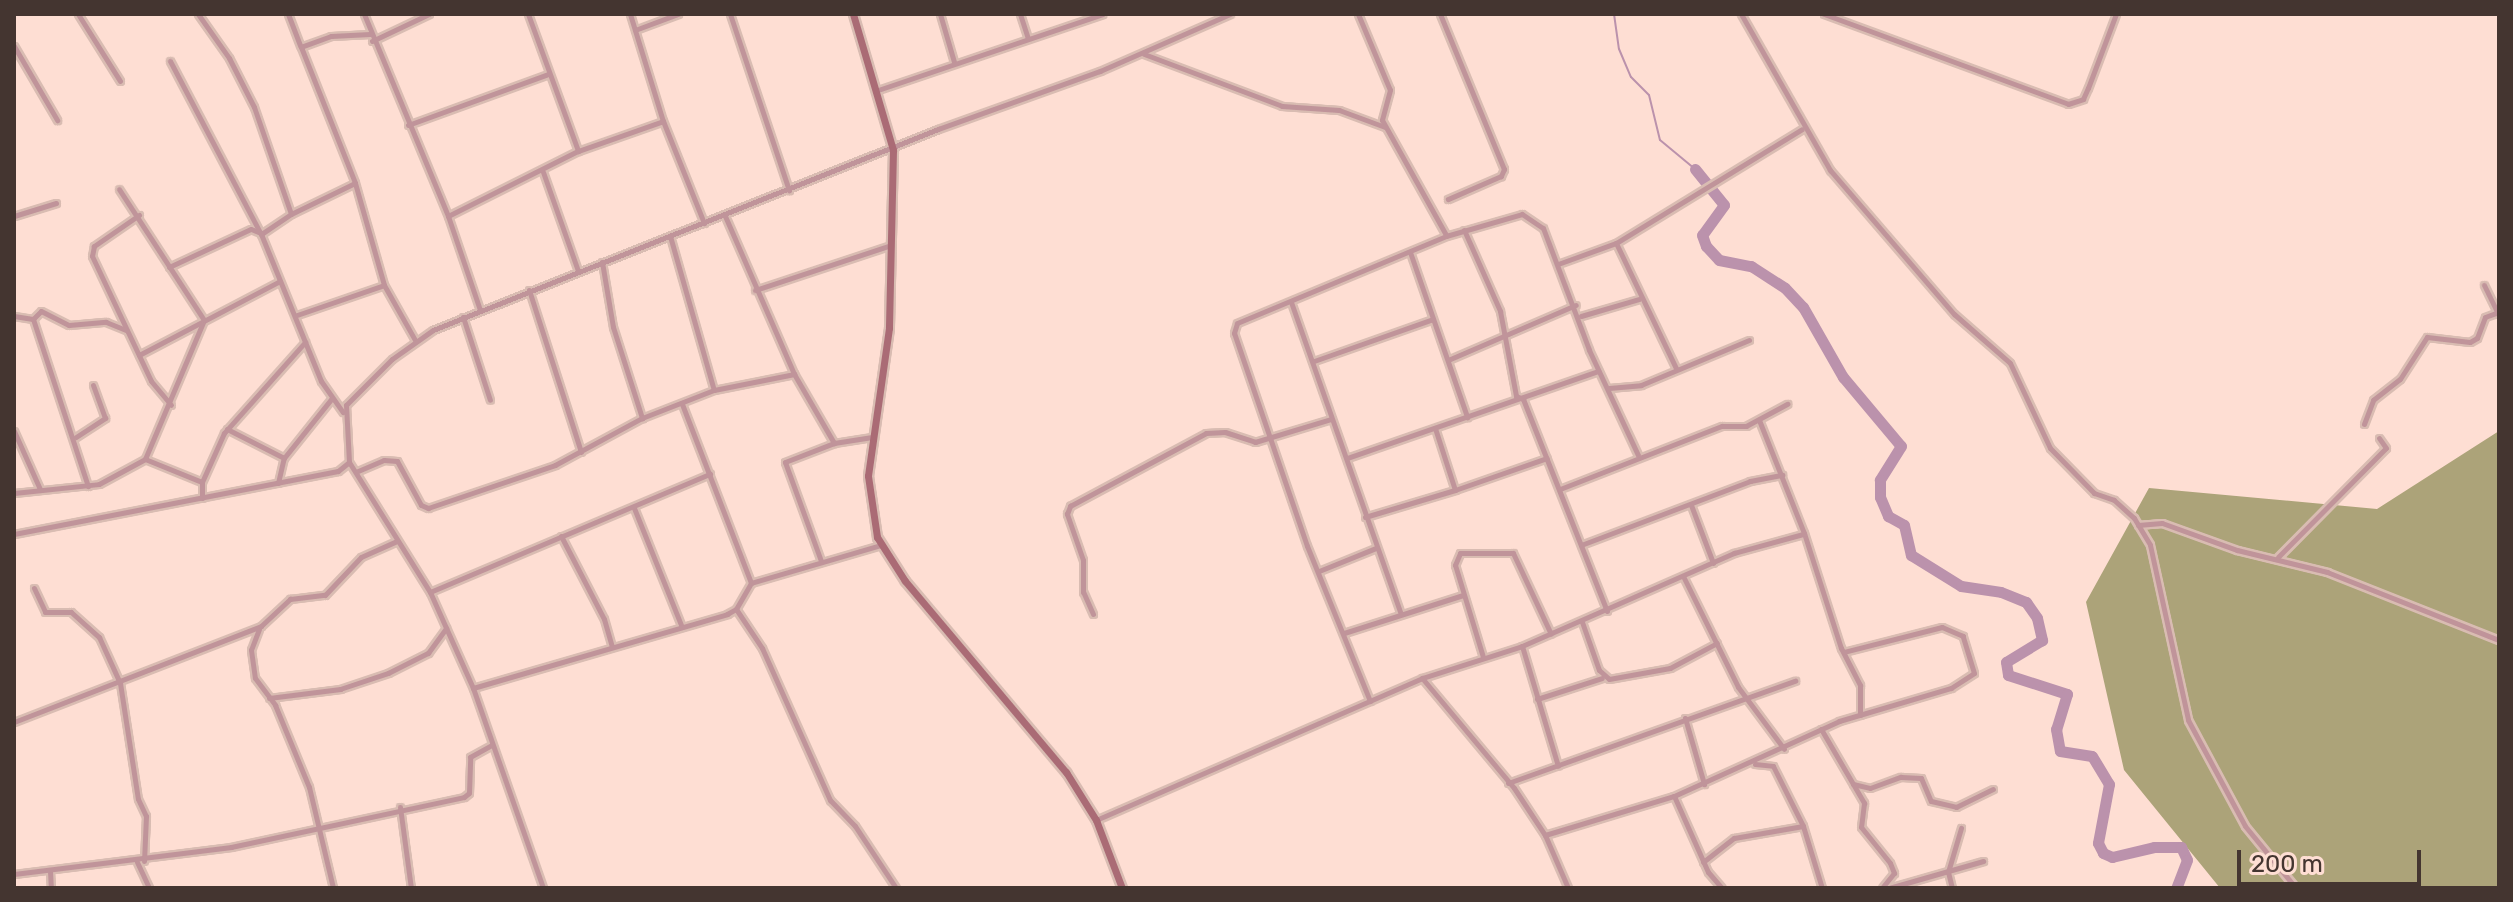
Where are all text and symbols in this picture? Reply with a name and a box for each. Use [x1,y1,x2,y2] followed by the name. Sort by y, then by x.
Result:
[2241,834,2425,884] scale bar
[2251,850,2323,878] text: 200 m

